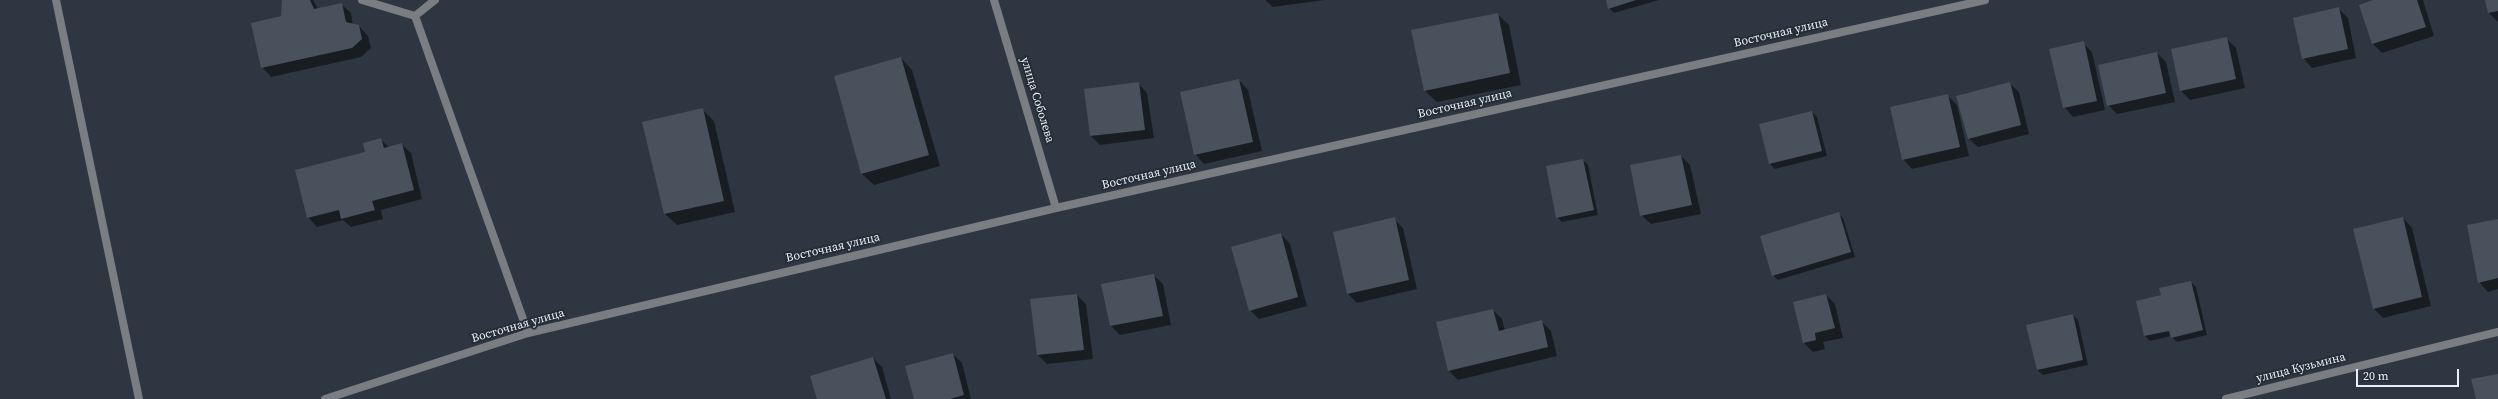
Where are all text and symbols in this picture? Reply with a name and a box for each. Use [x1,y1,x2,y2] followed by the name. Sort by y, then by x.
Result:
[1733,15,1829,51] street label: Восточная улица
[1017,55,1057,145] street label: улица Соболева
[1417,86,1513,122] street label: Восточная улица
[1101,157,1197,193] street label: Восточная улица
[785,230,881,266] street label: Восточная улица
[470,306,566,346] street label: Восточная улица
[2255,350,2347,386] street label: улица Кузьмина
[2358,361,2461,387] scale bar
[2363,368,2389,384] text: 20 m

